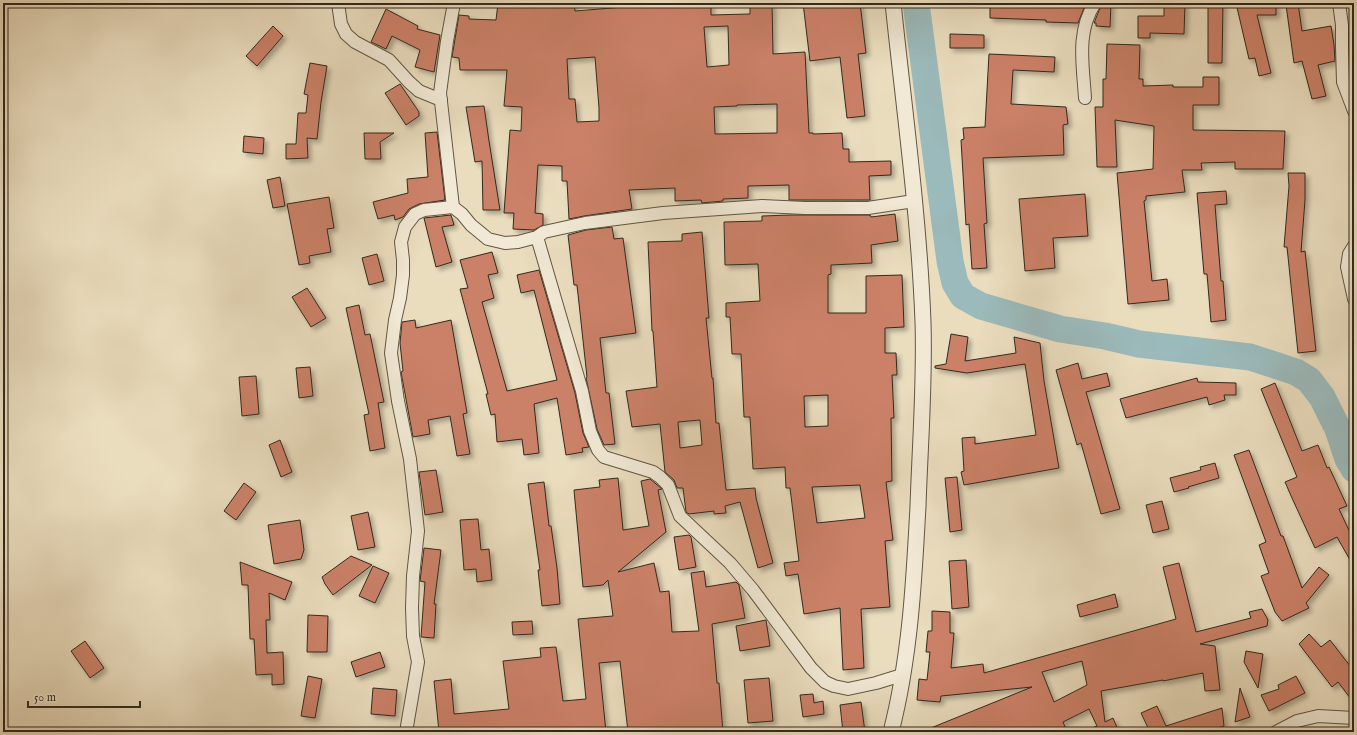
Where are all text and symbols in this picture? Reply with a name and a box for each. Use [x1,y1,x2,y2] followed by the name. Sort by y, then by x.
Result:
[28,683,140,709] scale bar
[34,690,56,705] text: 50 m

